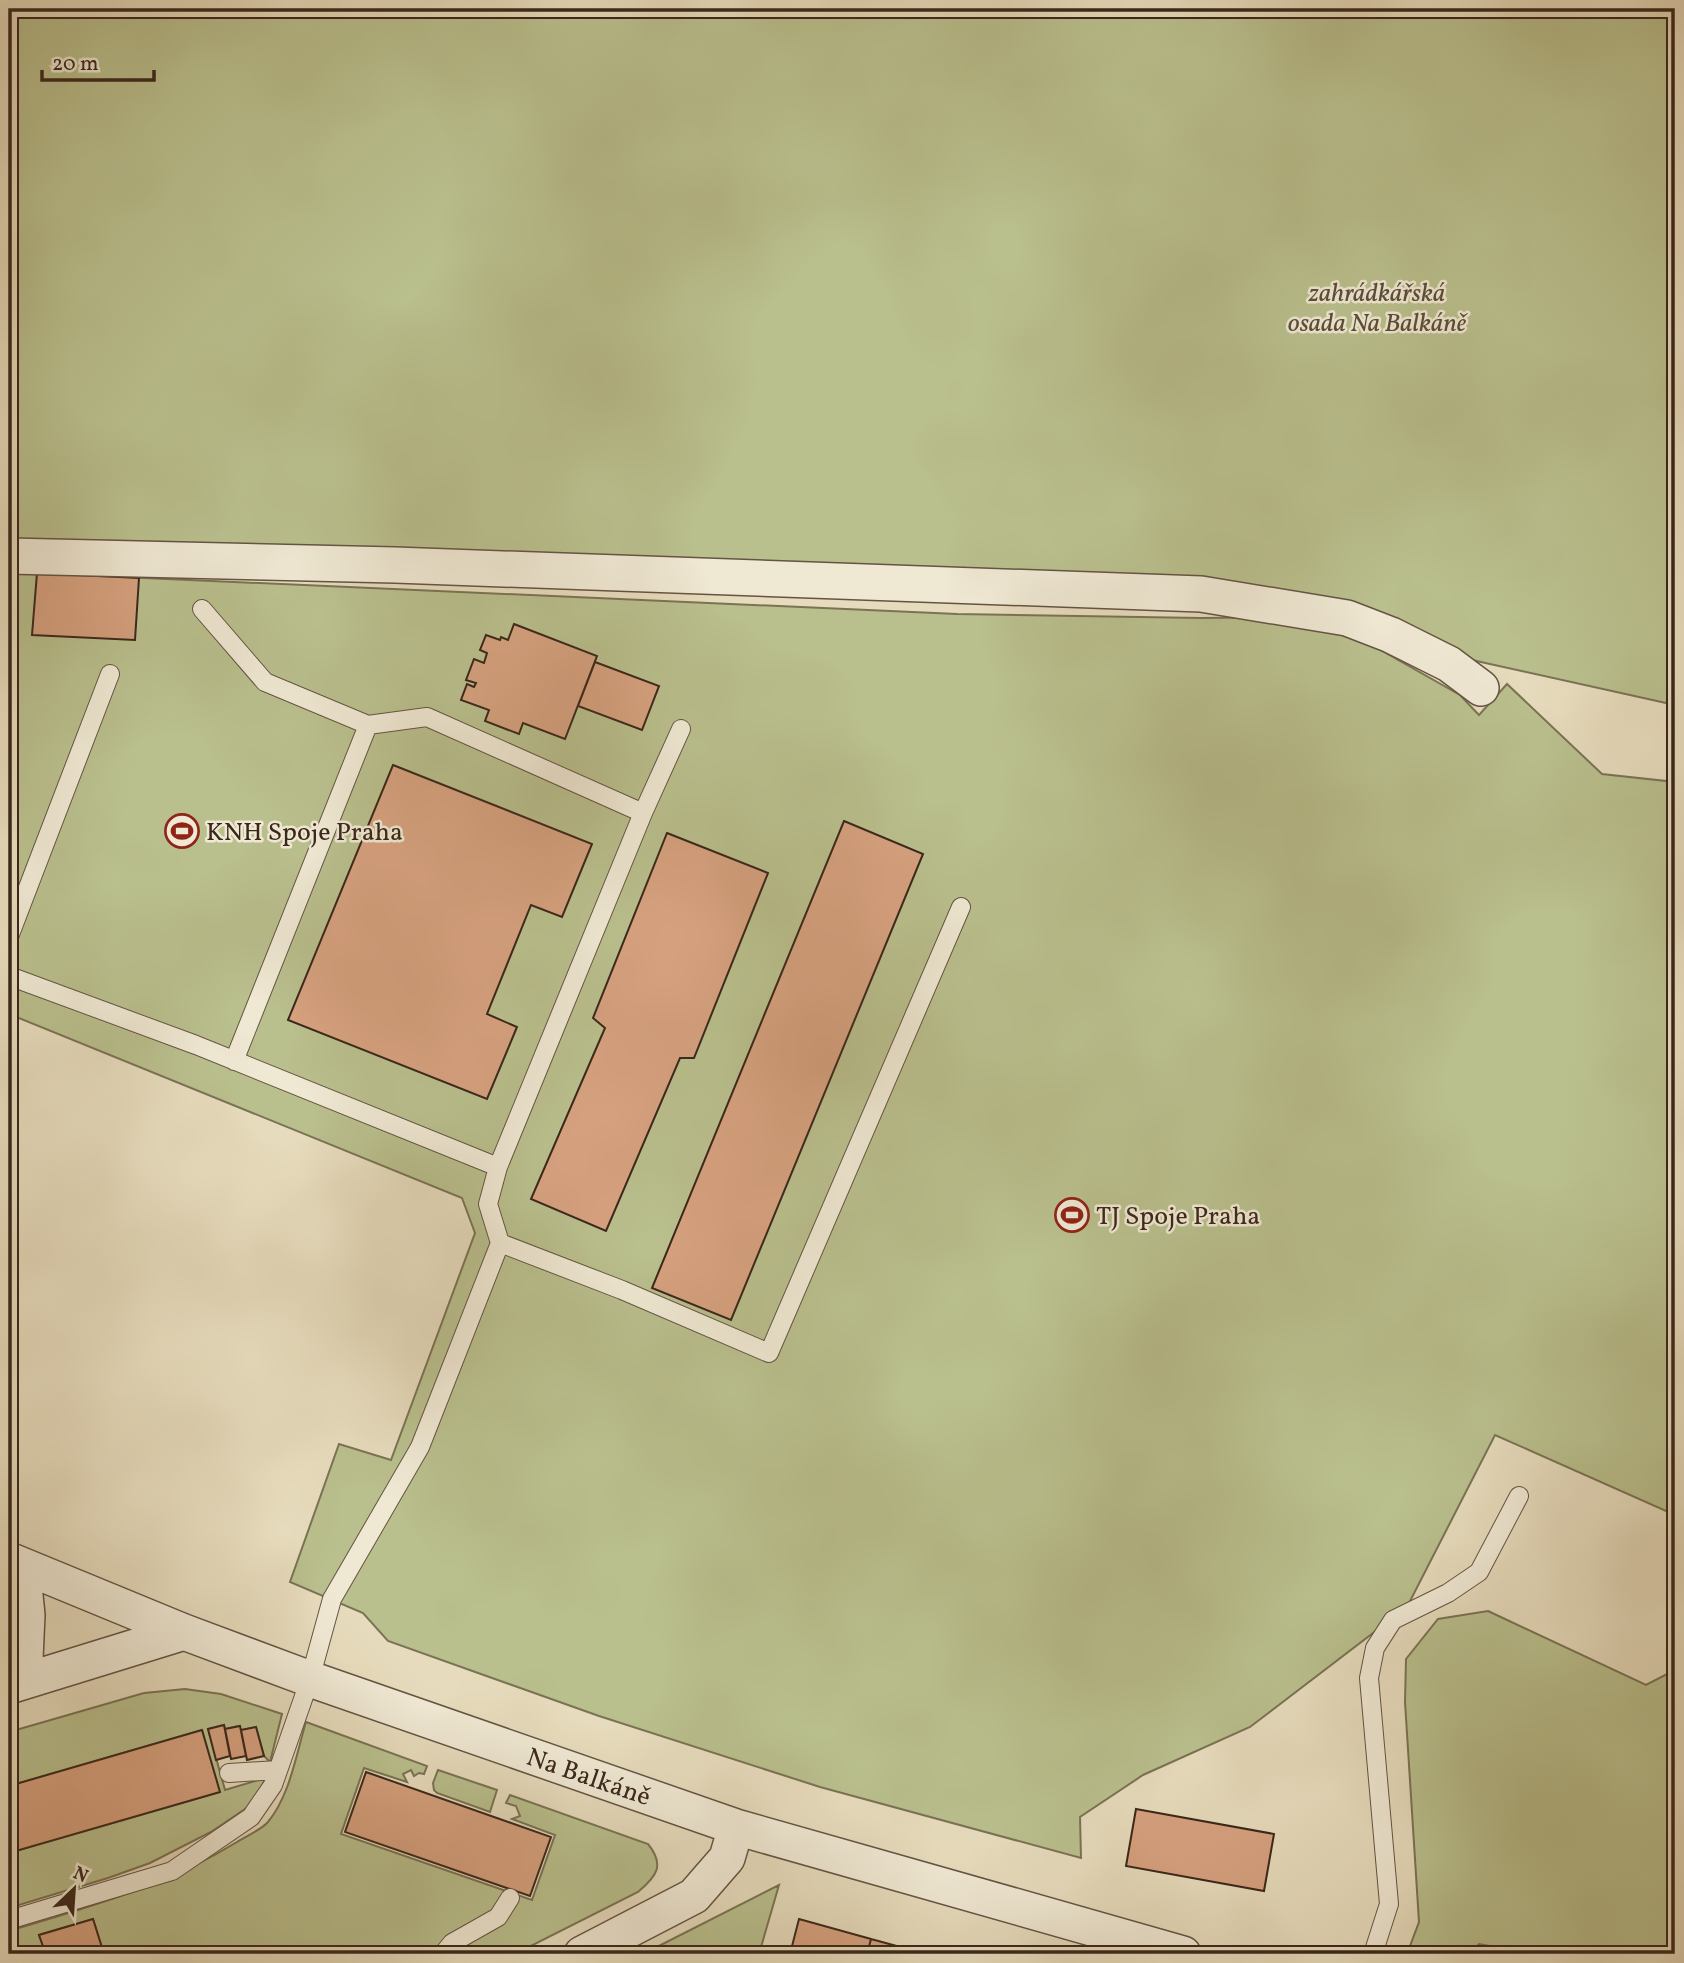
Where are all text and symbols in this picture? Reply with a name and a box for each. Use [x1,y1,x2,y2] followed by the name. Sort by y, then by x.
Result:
[42,38,154,82] scale bar
[52,50,98,79] text: 20 m
[1288,276,1469,342] park label: zahrádkářská osada Na Balkáně
[163,812,201,850] sports icon: KNH Spoje Praha
[206,815,403,851] place label: KNH Spoje Praha
[1053,1196,1091,1234] sports icon: TJ Spoje Praha
[1096,1199,1260,1235] place label: TJ Spoje Praha
[521,1740,655,1816] street label: Na Balkáně
[38,1854,108,1924] north arrow
[69,1861,92,1890] text: N

